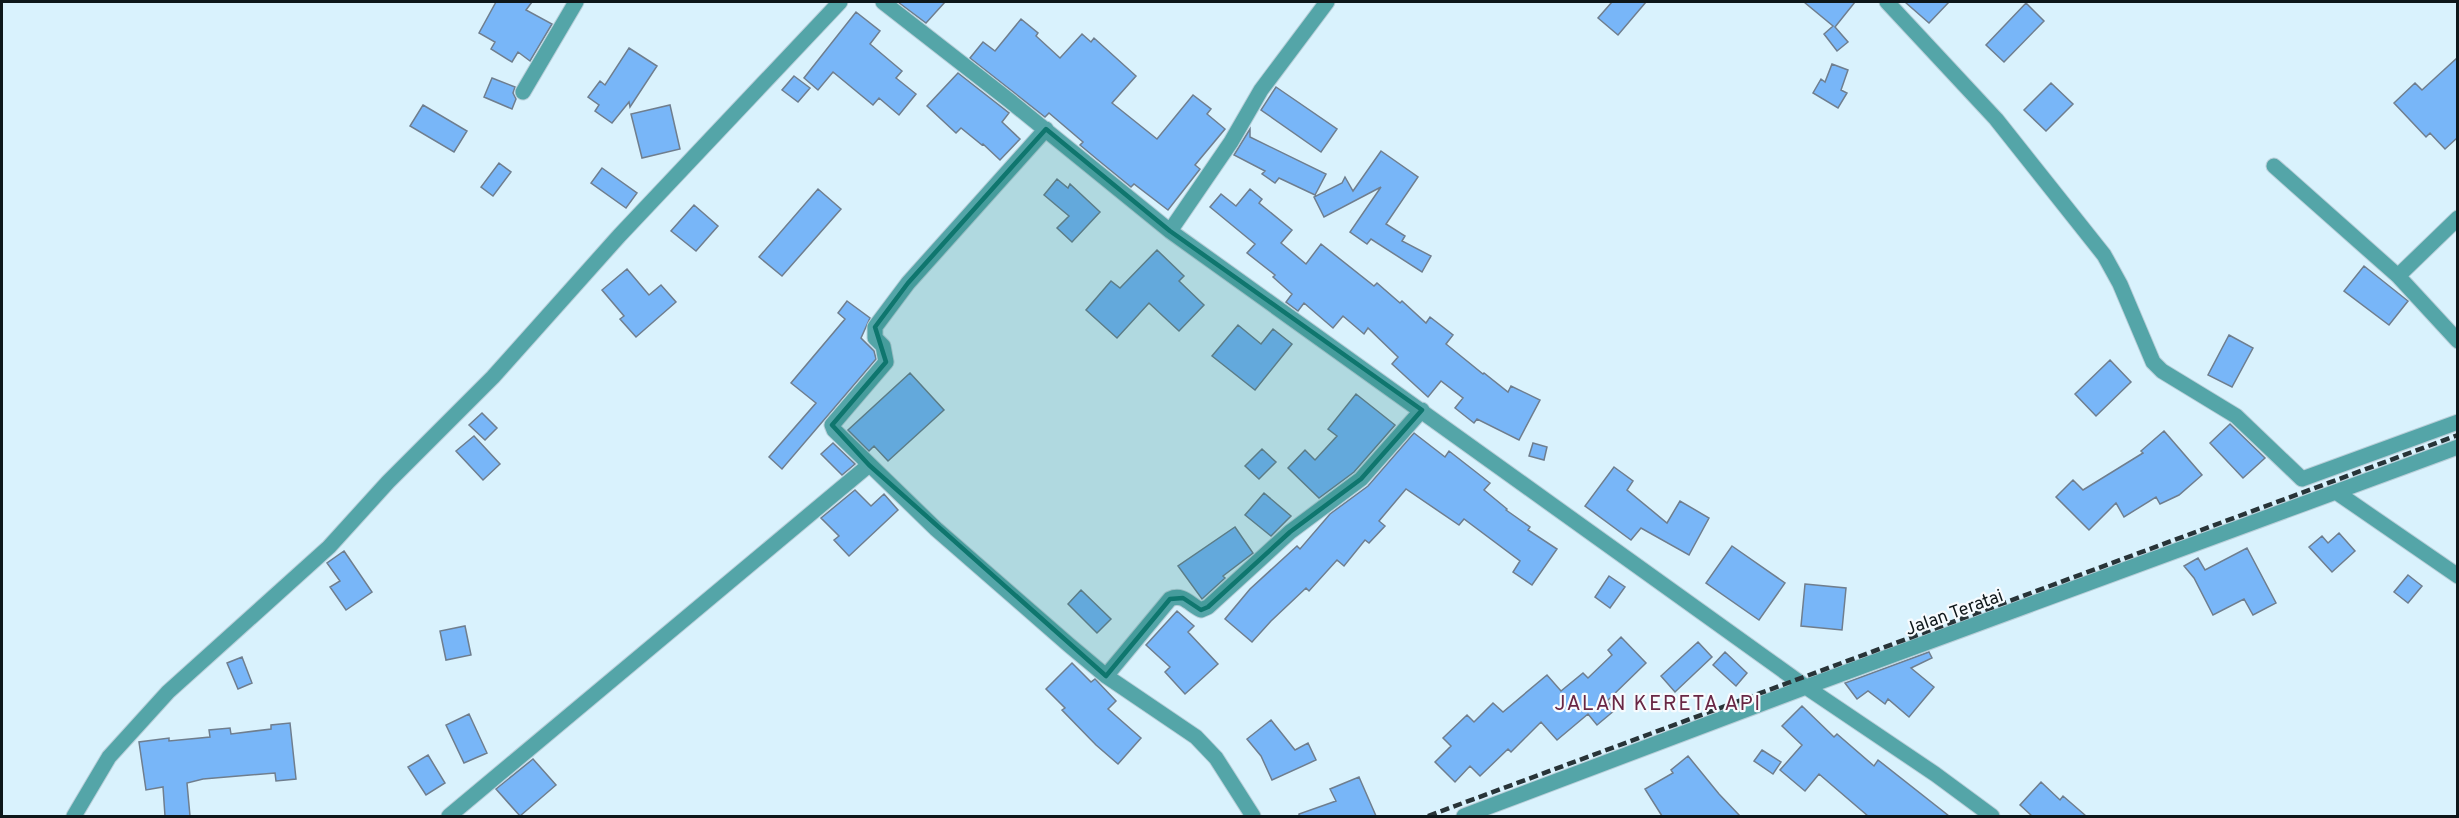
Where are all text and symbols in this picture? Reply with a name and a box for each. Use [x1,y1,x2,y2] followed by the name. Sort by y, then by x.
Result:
[1902,585,2007,642] street label: Jalan Teratai
[1554,691,1762,718] district label: JALAN KERETA API

